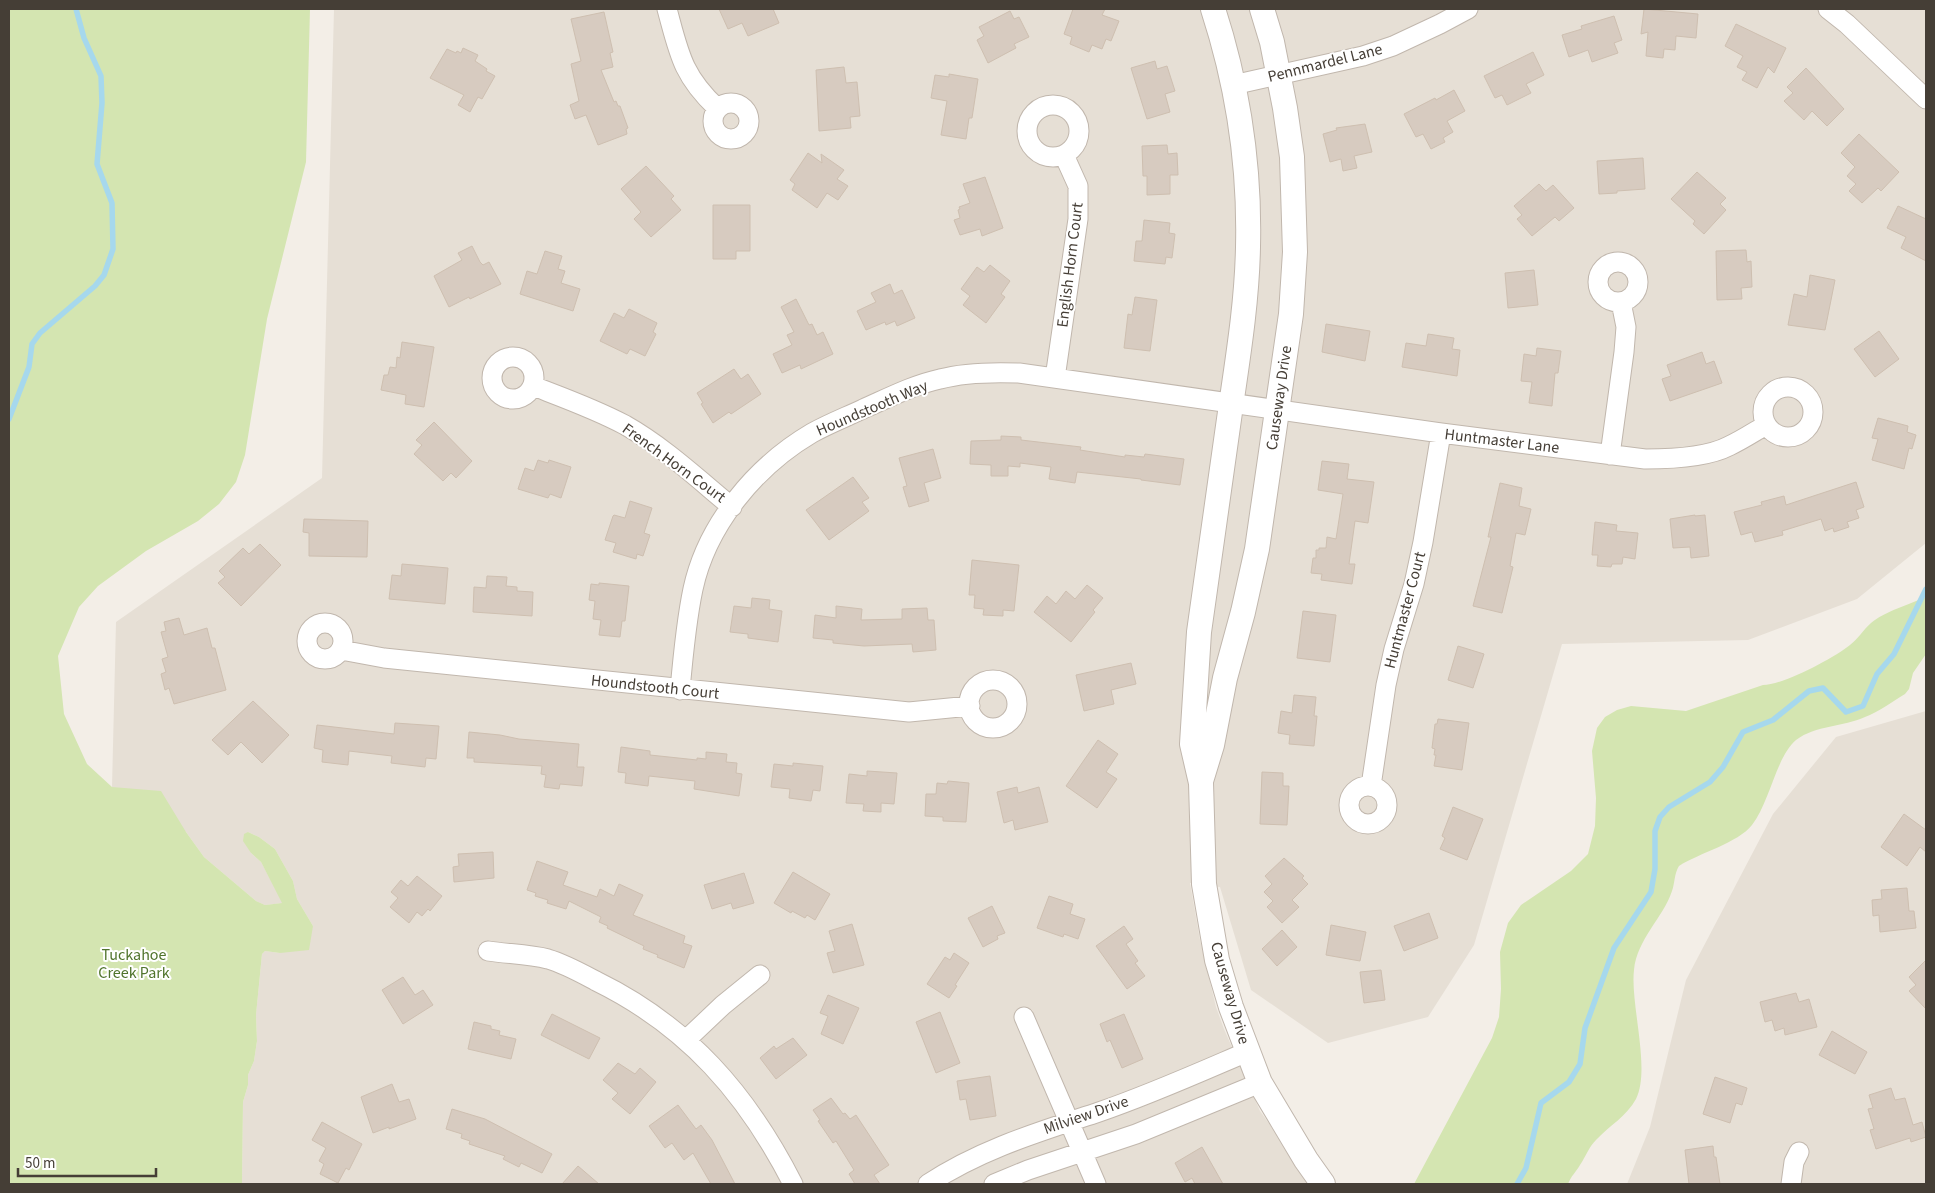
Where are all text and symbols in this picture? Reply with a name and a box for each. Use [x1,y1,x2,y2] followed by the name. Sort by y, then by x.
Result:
[1265,38,1385,88] street label: Pennmardel Lane
[1051,201,1089,329] street label: English Horn Court
[1261,344,1297,452] street label: Causeway Drive
[813,374,932,441] street label: Houndstooth Way
[618,418,731,508] street label: French Horn Court
[1443,423,1561,459] street label: Huntmaster Lane
[1379,548,1431,671] street label: Huntmaster Court
[590,669,721,705] street label: Houndstooth Court
[1205,939,1255,1047] street label: Causeway Drive
[98,944,170,984] park label: Tuckahoe Creek Park
[1041,1090,1131,1140] street label: Milview Drive
[18,1146,155,1178] scale bar
[25,1153,55,1174] text: 50 m

